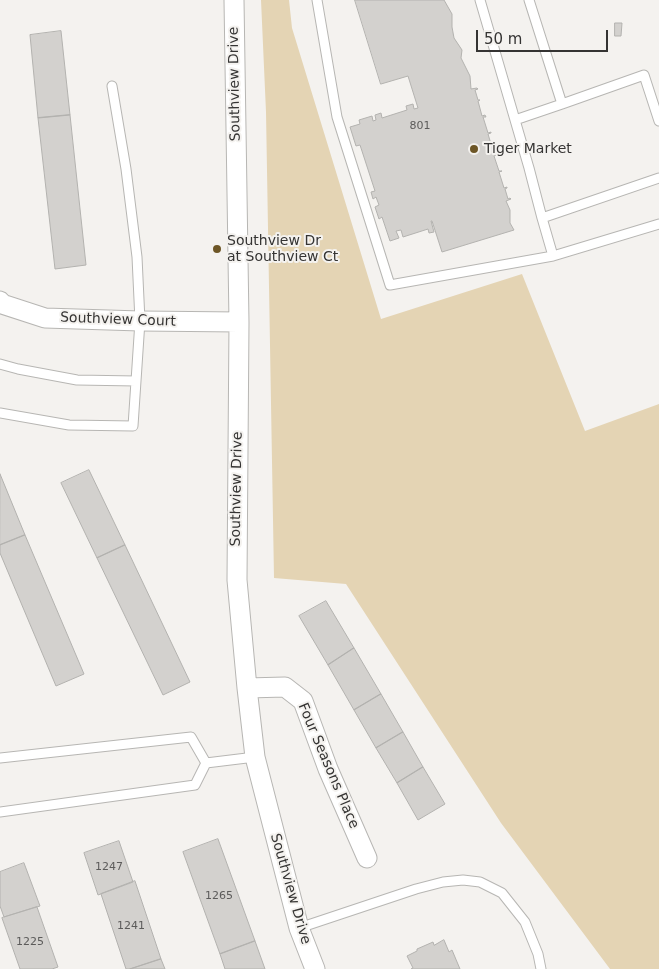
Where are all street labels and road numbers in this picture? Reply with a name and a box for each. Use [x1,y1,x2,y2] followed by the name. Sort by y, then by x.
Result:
[226,27,244,141] street label: Southview Drive
[60,310,176,330] street label: Southview Court
[228,432,246,546] street label: Southview Drive
[294,701,362,831] street label: Four Seasons Place
[266,832,314,946] street label: Southview Drive

